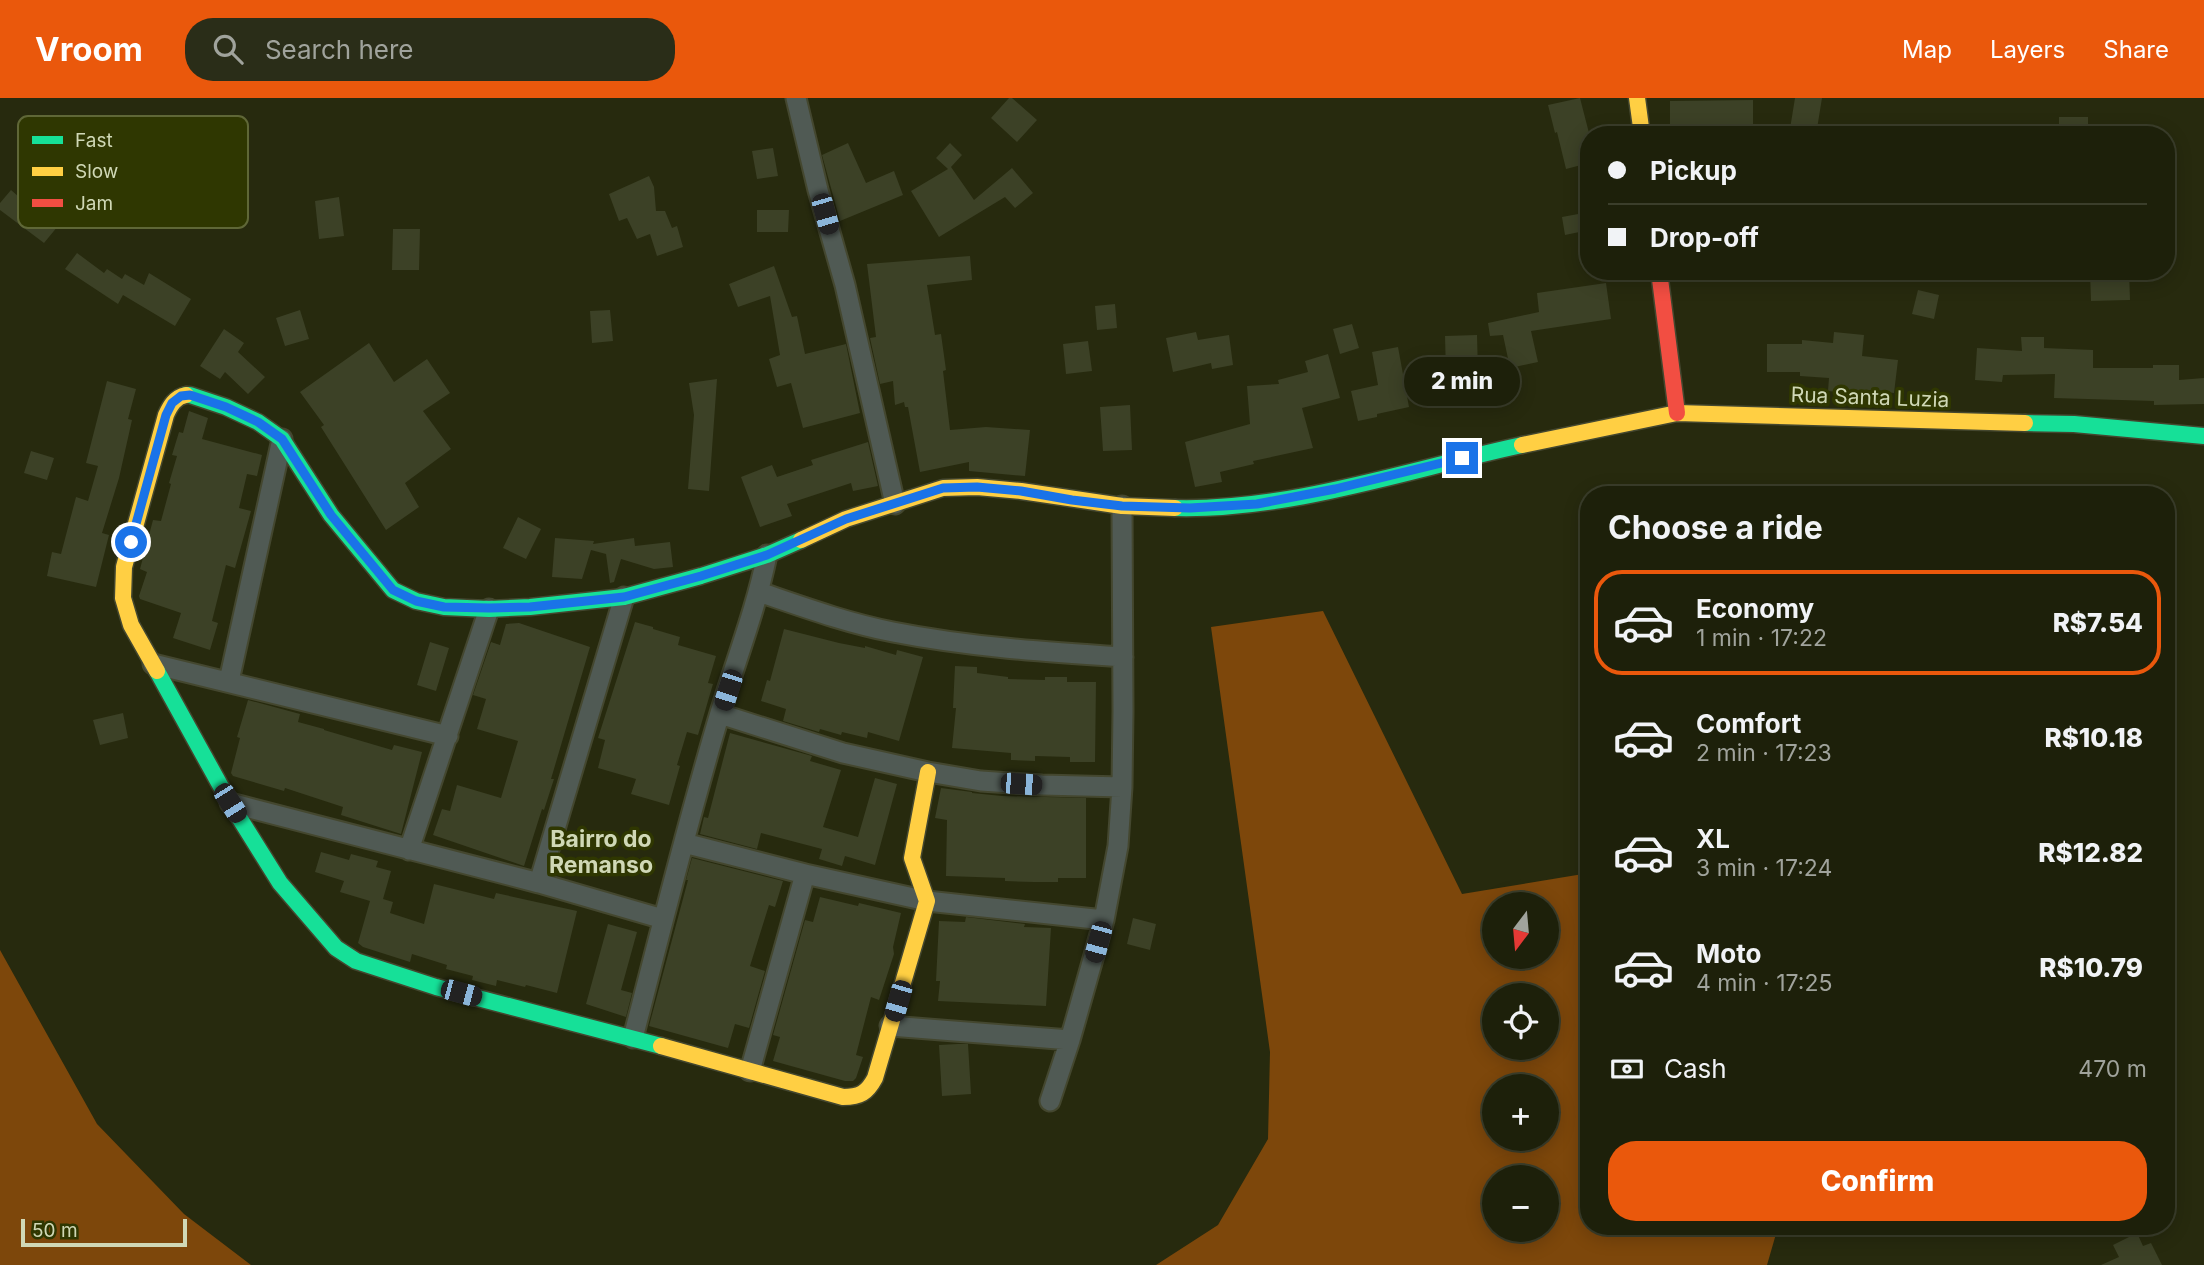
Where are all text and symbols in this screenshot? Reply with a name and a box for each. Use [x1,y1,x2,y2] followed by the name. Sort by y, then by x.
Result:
[185,18,675,81] search box
[35,29,143,69] text: Vroom
[209,30,247,68] icon: search
[265,34,414,65] text: Search here
[1902,35,1952,64] text: Map
[1990,35,2065,64] text: Layers
[2103,35,2169,64] text: Share
[18,116,248,228] legend
[75,129,113,152] text: Fast
[1650,155,1737,186] text: Pickup
[75,160,118,183] text: Slow
[810,191,841,237] car
[75,192,113,215] text: Jam
[1650,222,1759,253] text: Drop-off
[1404,356,1520,406] callout: 2 min
[1431,367,1493,395] text: 2 min
[1790,382,1950,412] street label: Rua Santa Luzia
[1446,442,1478,474] route end
[1608,508,1823,547] text: Choose a ride
[115,526,147,558] route start
[1612,591,1675,654] icon: car
[1696,593,1814,624] text: Economy
[2053,607,2143,638] text: R$7.54
[1696,624,1827,652] text: 1 min · 17:22
[712,667,745,713] car
[1612,706,1675,769] icon: car
[1696,708,1801,739] text: Comfort
[2044,722,2143,753] text: R$10.18
[1696,739,1832,767] text: 2 min · 17:23
[1000,772,1043,796] car
[210,780,251,826] car
[1612,821,1675,884] icon: car
[1696,823,1730,854] text: XL
[549,825,653,879] district label: Bairro do Remanso
[2038,837,2143,868] text: R$12.82
[1696,854,1832,882] text: 3 min · 17:24
[1482,892,1559,970] north arrow
[1482,892,1559,1242] map controls
[1083,919,1114,965] car
[1612,936,1675,999] icon: car
[1696,938,1761,969] text: Moto
[2039,952,2143,983] text: R$10.79
[1696,969,1832,997] text: 4 min · 17:25
[438,977,485,1009] car
[883,978,914,1024] car
[1482,983,1559,1060] button: locate
[1608,1050,1646,1088] icon: cash
[1664,1053,1727,1084] text: Cash
[2078,1055,2147,1083] text: 470 m
[1482,1074,1559,1151] button: +
[1608,1141,2147,1221] button: Confirm
[1482,1165,1559,1242] button: −
[21,1216,187,1248] scale bar
[32,1219,78,1242] text: 50 m

